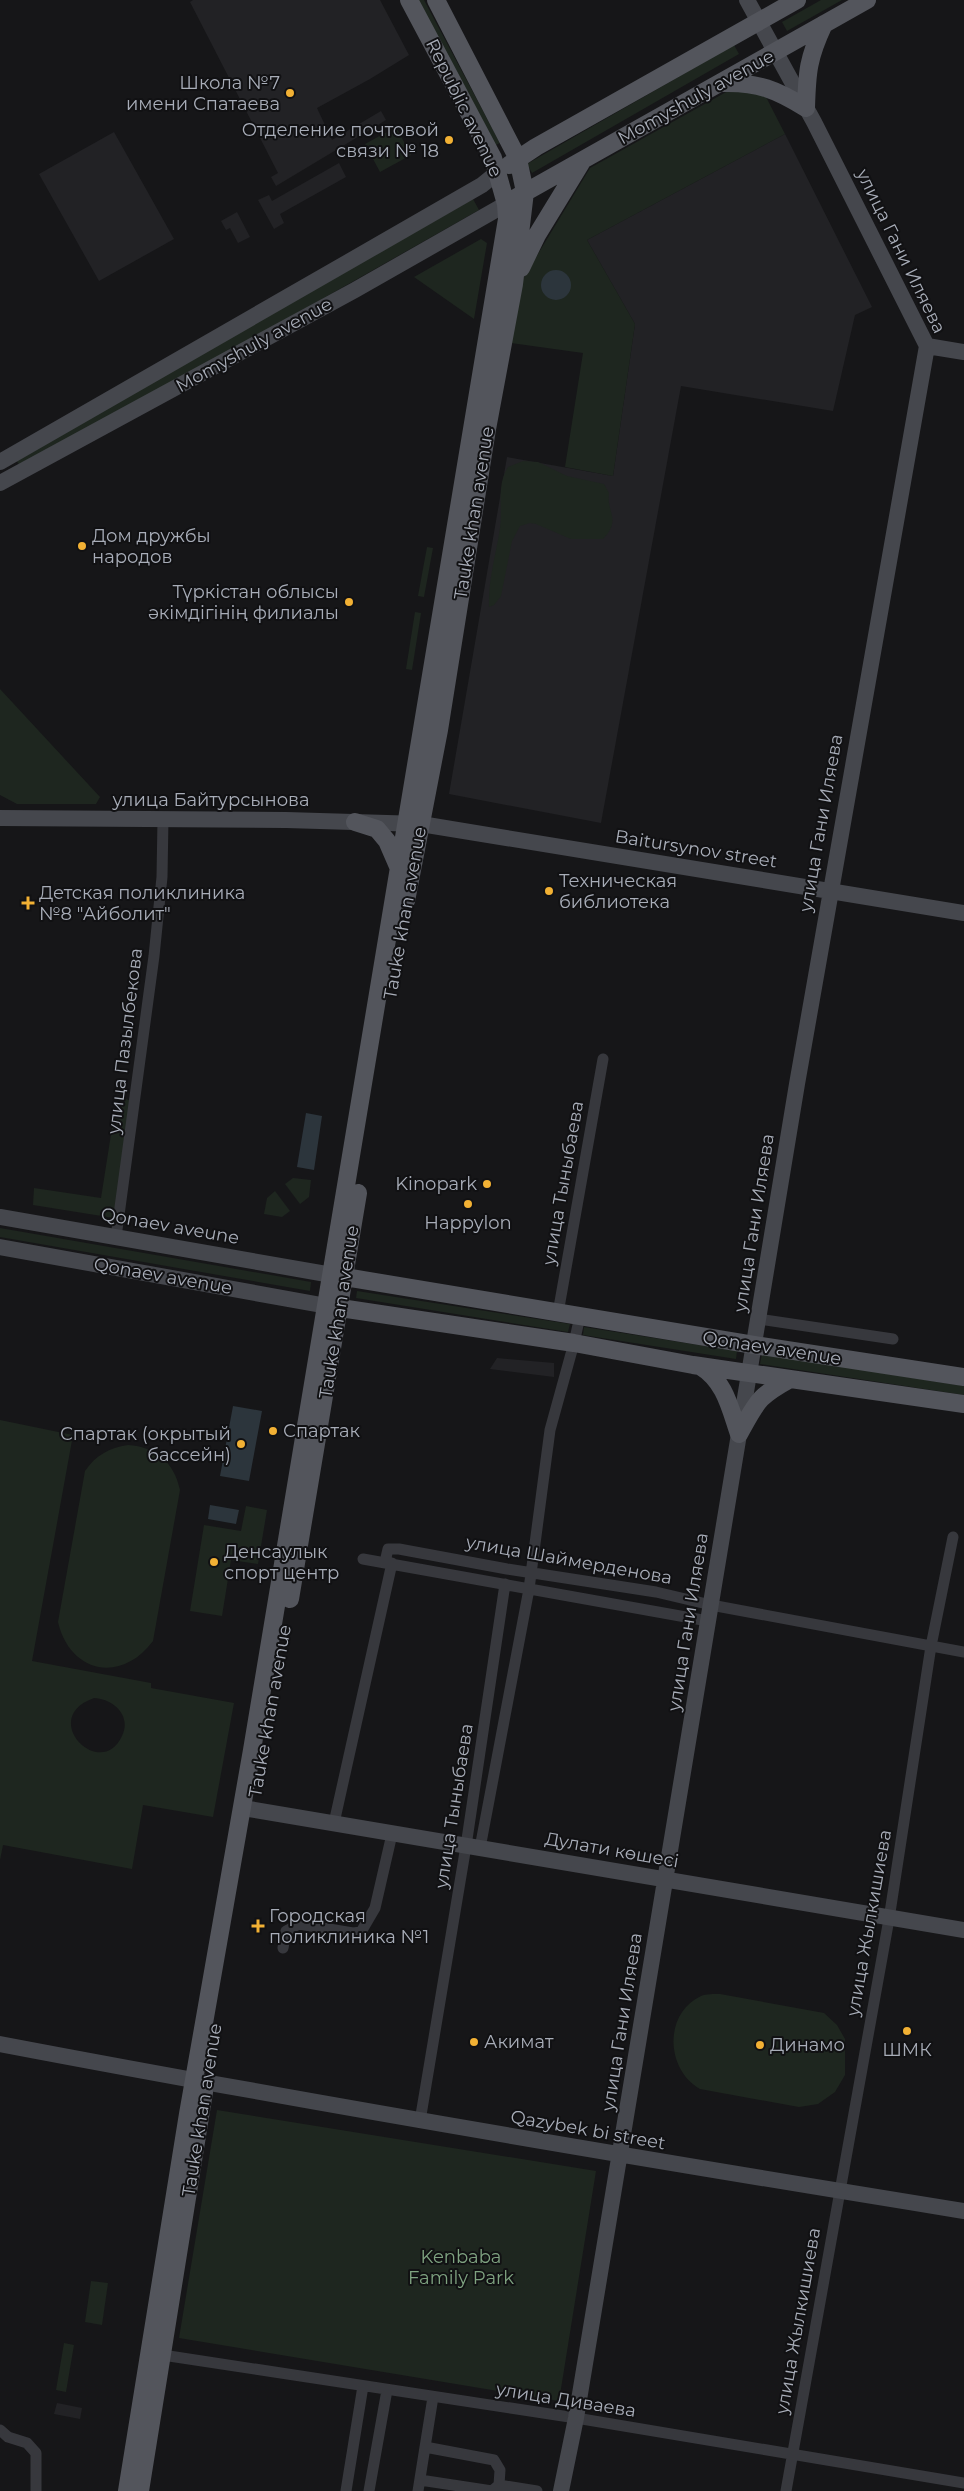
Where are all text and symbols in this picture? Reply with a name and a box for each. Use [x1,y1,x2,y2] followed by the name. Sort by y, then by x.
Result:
[421,35,507,181] street label: Republic avenue
[614,45,778,149] street label: Momyshuly avenue
[126,72,280,115] place label: Школа №7 имени Спатаева
[284,87,296,99] marker: Школа №7 имени Спатаева
[242,119,439,162] place label: Отделение почтовой связи № 18
[443,134,455,146] marker: Отделение почтовой связи № 18
[851,164,950,337] street label: улица Гани Иляева
[172,293,336,397] street label: Momyshuly avenue
[449,425,499,601] street label: Tauke khan avenue
[92,525,211,568] place label: Дом дружбы народов
[76,540,88,552] marker: Дом дружбы народов
[148,581,339,624] place label: Түркістан облысы әкімдігінің филиалы
[343,596,355,608] marker: Түркістан облысы әкімдігінің филиалы
[794,732,847,915] street label: улица Гани Иляева
[111,789,310,811] street label: улица Байтурсынова
[379,825,431,1001] street label: Tauke khan avenue
[613,825,779,873] street label: Baitursynov street
[559,870,677,913] place label: Техническая библиотека
[39,882,245,925] place label: Детская поликлиника №8 "Айболит"
[543,885,555,897] marker: Техническая библиотека
[21,896,35,910] marker: Детская поликлиника №8 "Айболит"
[103,947,147,1136] street label: улица Пазылбекова
[538,1099,588,1268] street label: улица Тыныбаева
[729,1132,779,1315] street label: улица Гани Иляева
[395,1173,477,1195] place label: Kinopark
[481,1178,493,1190] marker: Kinopark
[462,1198,474,1210] marker: Happylon
[99,1203,241,1249] street label: Qonaev aveune
[424,1212,512,1234] place label: Happylon
[314,1224,364,1400] street label: Tauke khan avenue
[92,1253,234,1299] street label: Qonaev avenue
[701,1326,843,1370] street label: Qonaev avenue
[283,1420,361,1442] place label: Спартак
[60,1423,231,1466] place label: Спартак (окрытый бассейн)
[267,1425,279,1437] marker: Спартак
[235,1438,247,1450] marker: Спартак (окрытый бассейн)
[463,1531,674,1589] street label: улица Шаймерденова
[663,1531,713,1714] street label: улица Гани Иляева
[224,1541,339,1584] place label: Денсаулык спорт центр
[208,1556,220,1568] marker: Денсаулык спорт центр
[244,1623,296,1799] street label: Tauke khan avenue
[430,1722,478,1891] street label: улица Тыныбаева
[543,1827,681,1873] street label: Дулати көшесі
[842,1828,896,2019] street label: улица Жылкишиева
[269,1905,429,1948] place label: Городская поликлиника №1
[251,1919,265,1933] marker: Городская поликлиника №1
[597,1931,647,2114] street label: улица Гани Иляева
[177,2022,227,2198] street label: Tauke khan avenue
[901,2025,913,2037] marker: ШМК
[484,2031,554,2053] place label: Акимат
[770,2034,845,2056] place label: Динамо
[468,2036,480,2048] marker: Акимат
[754,2039,766,2051] marker: Динамо
[882,2039,932,2061] place label: ШМК
[509,2106,667,2154] street label: Qazybek bi street
[771,2226,825,2417] street label: улица Жылкишиева
[408,2246,514,2289] park label: Kenbaba Family Park
[493,2378,638,2422] street label: улица Диваева

